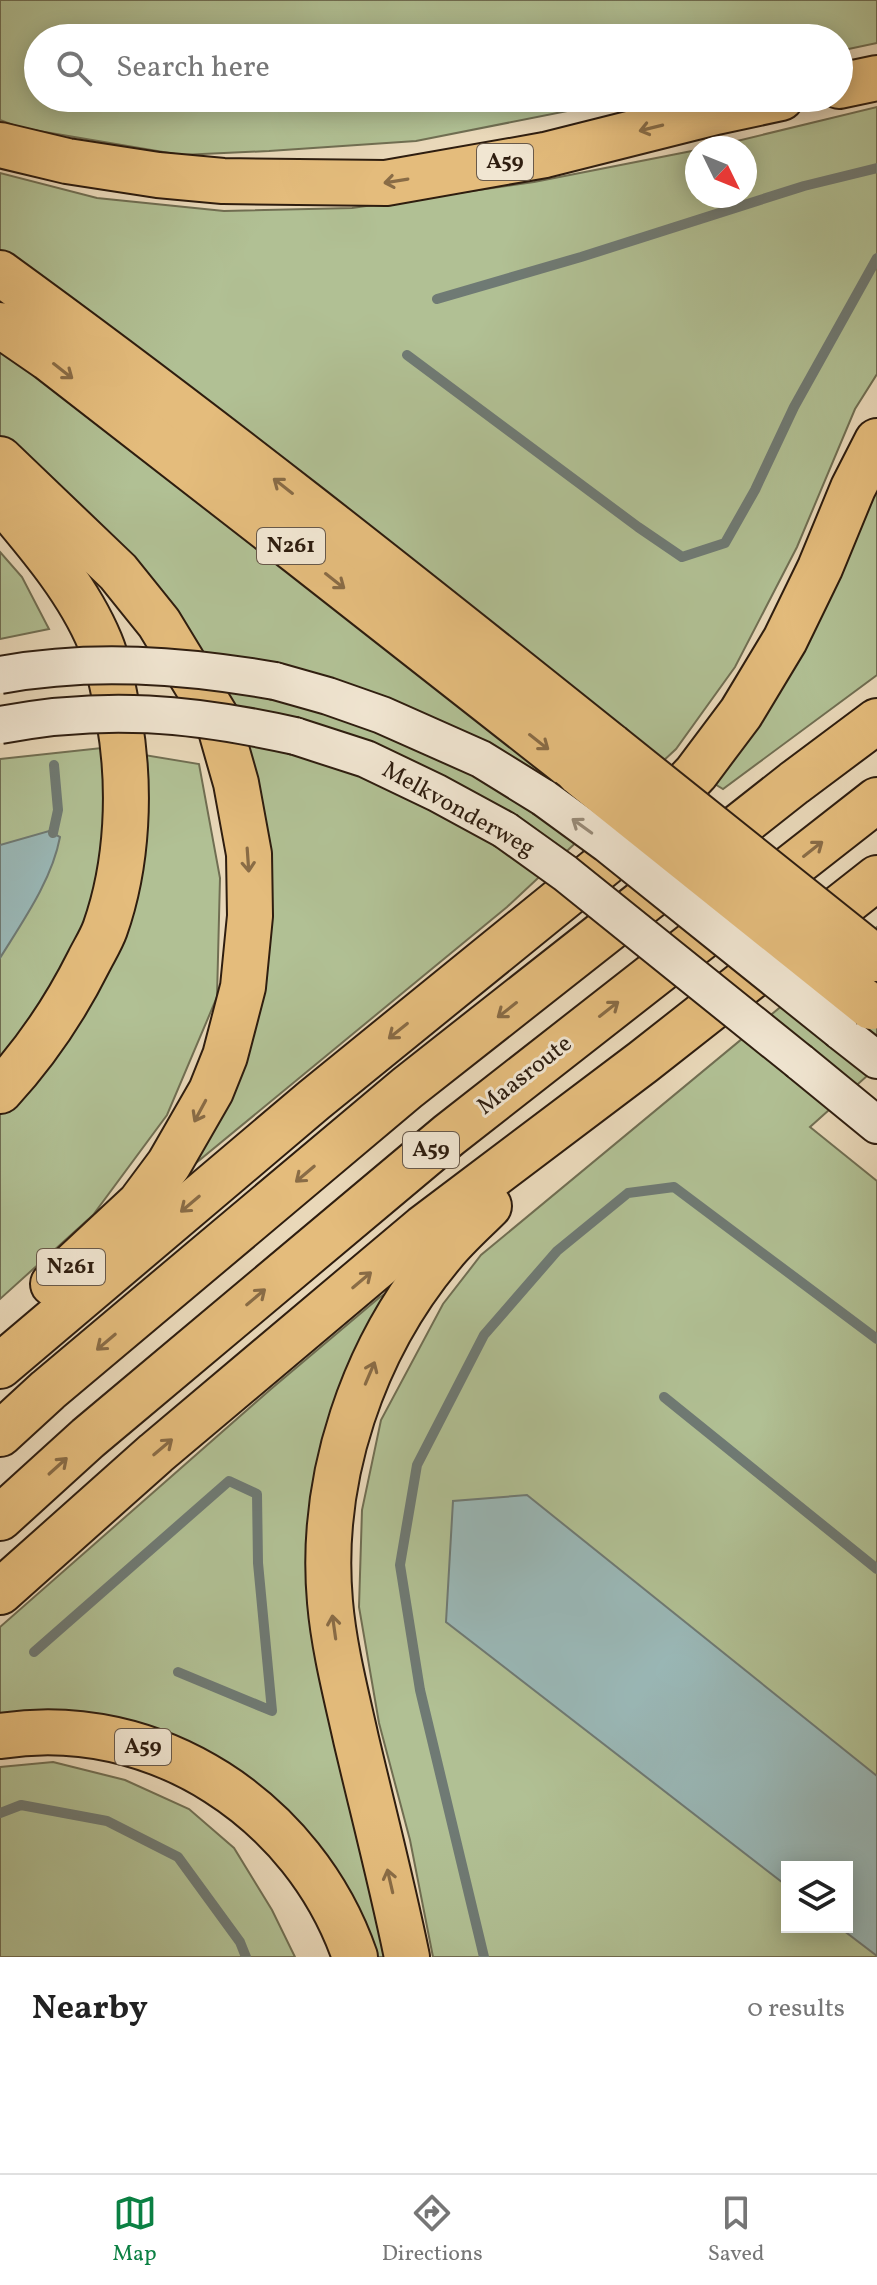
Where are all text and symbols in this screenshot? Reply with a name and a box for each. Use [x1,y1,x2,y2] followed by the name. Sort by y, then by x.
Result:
[24,24,853,112] search box
[52,46,96,90] icon: search
[116,47,270,89] text: Search here
[638,121,664,136] one-way arrow
[685,136,757,208] north arrow
[477,144,533,180] road number: A59
[384,174,410,189] one-way arrow
[52,362,73,379] one-way arrow
[273,477,294,494] one-way arrow
[257,528,325,564] road number: N261
[324,573,345,590] one-way arrow
[528,733,549,751] one-way arrow
[375,754,541,866] street label: Melkvonderweg
[571,817,593,834] one-way arrow
[802,840,823,857] one-way arrow
[241,846,256,873] one-way arrow
[497,1001,518,1019] one-way arrow
[598,1001,619,1018] one-way arrow
[388,1022,409,1040] one-way arrow
[470,1028,580,1124] street label: Maasroute
[192,1099,208,1123] one-way arrow
[403,1132,459,1168] road number: A59
[295,1165,316,1183] one-way arrow
[180,1195,200,1213] one-way arrow
[37,1249,105,1285] road number: N261
[351,1271,372,1289] one-way arrow
[245,1288,265,1306] one-way arrow
[96,1333,117,1351] one-way arrow
[363,1361,378,1386] one-way arrow
[153,1438,173,1456] one-way arrow
[47,1457,67,1475] one-way arrow
[326,1615,341,1640] one-way arrow
[115,1729,171,1765] road number: A59
[781,1861,853,1933] map controls
[781,1861,853,1933] button: layers
[382,1868,397,1894] one-way arrow
[32,1986,148,2033] text: Nearby
[747,1991,845,2027] text: 0 results
[113,2191,157,2270] tab: Map
[382,2191,483,2270] tab: Directions
[708,2191,764,2270] tab: Saved

